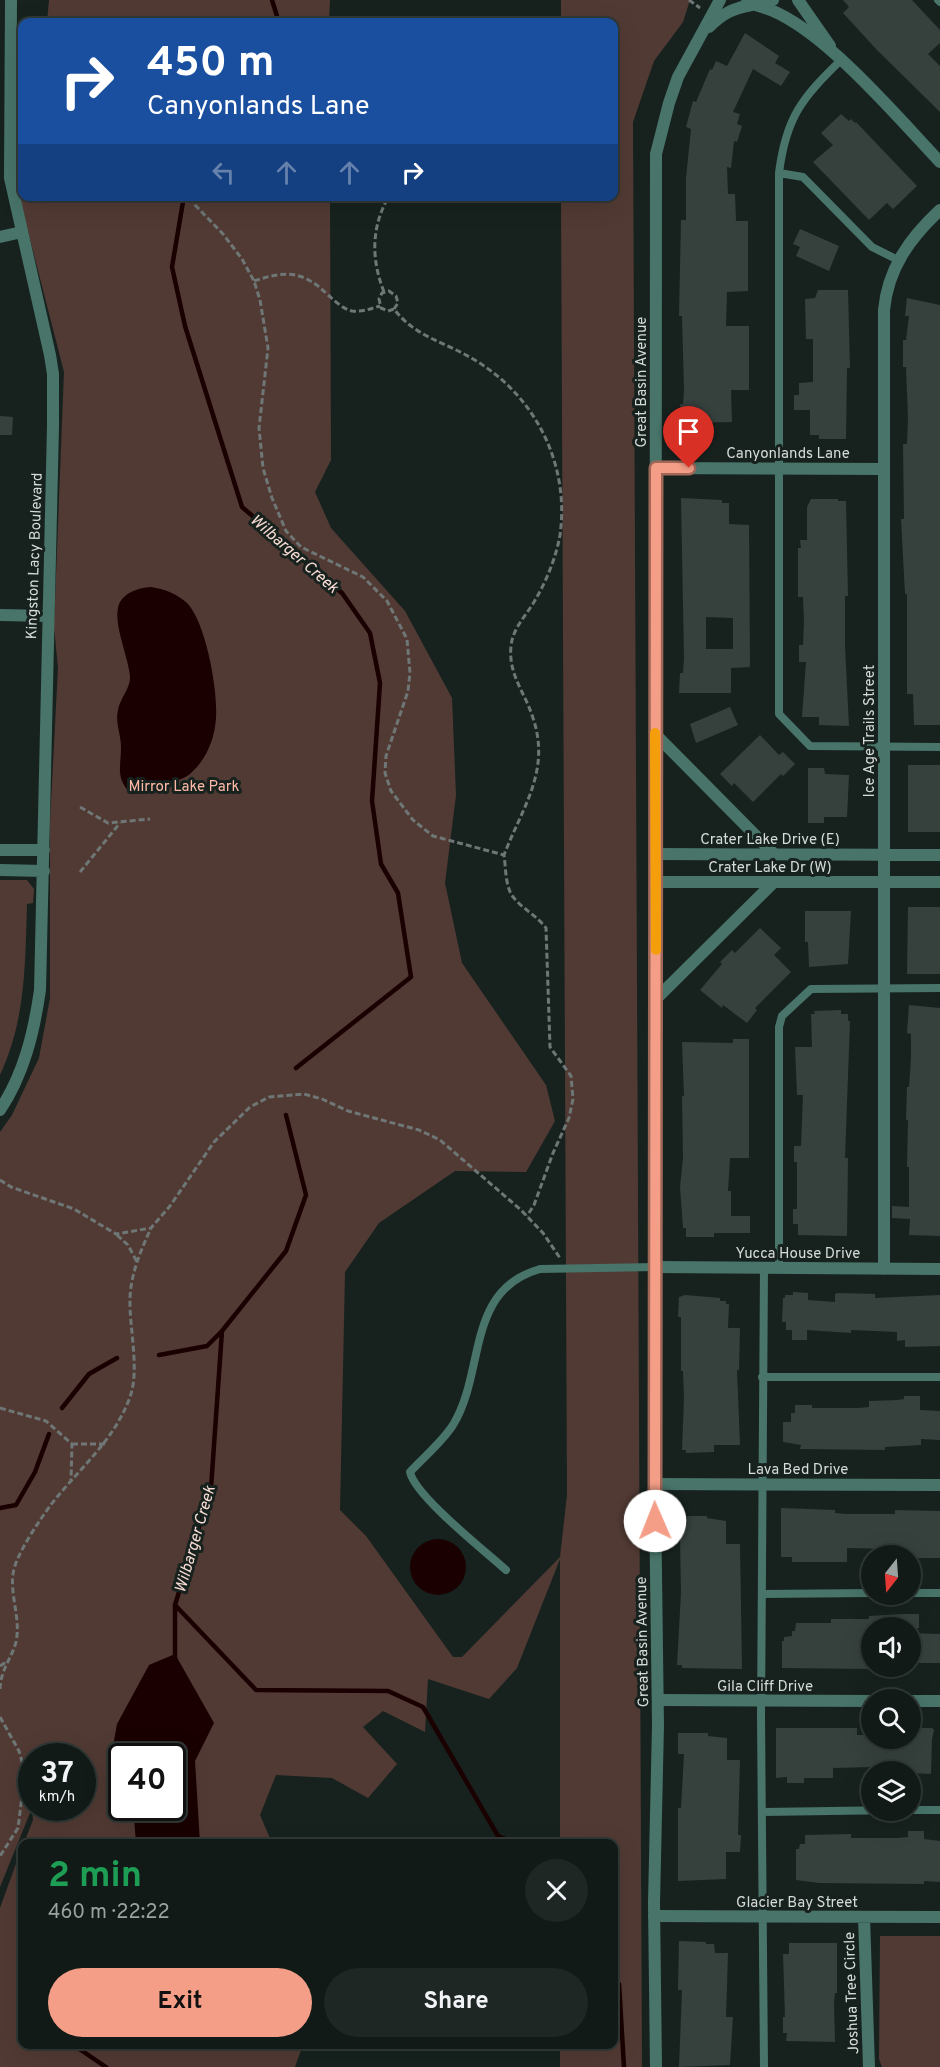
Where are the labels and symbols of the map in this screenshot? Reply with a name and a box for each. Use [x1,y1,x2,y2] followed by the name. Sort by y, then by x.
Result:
[633,317,652,447] street label: Great Basin Avenue
[663,406,714,468] pin
[726,445,850,464] street label: Canyonlands Lane
[23,472,48,640] street label: Kingston Lacy Boulevard
[245,511,343,599] water label: Wilbarger Creek
[861,665,880,797] street label: Ice Age Trails Street
[128,778,240,797] park label: Mirror Lake Park
[700,831,840,850] street label: Crater Lake Drive (E)
[708,859,832,878] street label: Crater Lake Dr (W)
[736,1245,860,1264] street label: Yucca House Drive
[748,1461,848,1480] street label: Lava Bed Drive
[171,1483,221,1595] water label: Wilbarger Creek
[623,1489,687,1553] position arrow
[861,1545,921,1605] north arrow
[633,1576,654,1708] street label: Great Basin Avenue
[717,1678,813,1697] street label: Gila Cliff Drive
[108,1743,186,1821] speed limit sign: 40
[736,1894,858,1913] street label: Glacier Bay Street
[841,1931,864,2055] street label: Joshua Tree Circle

